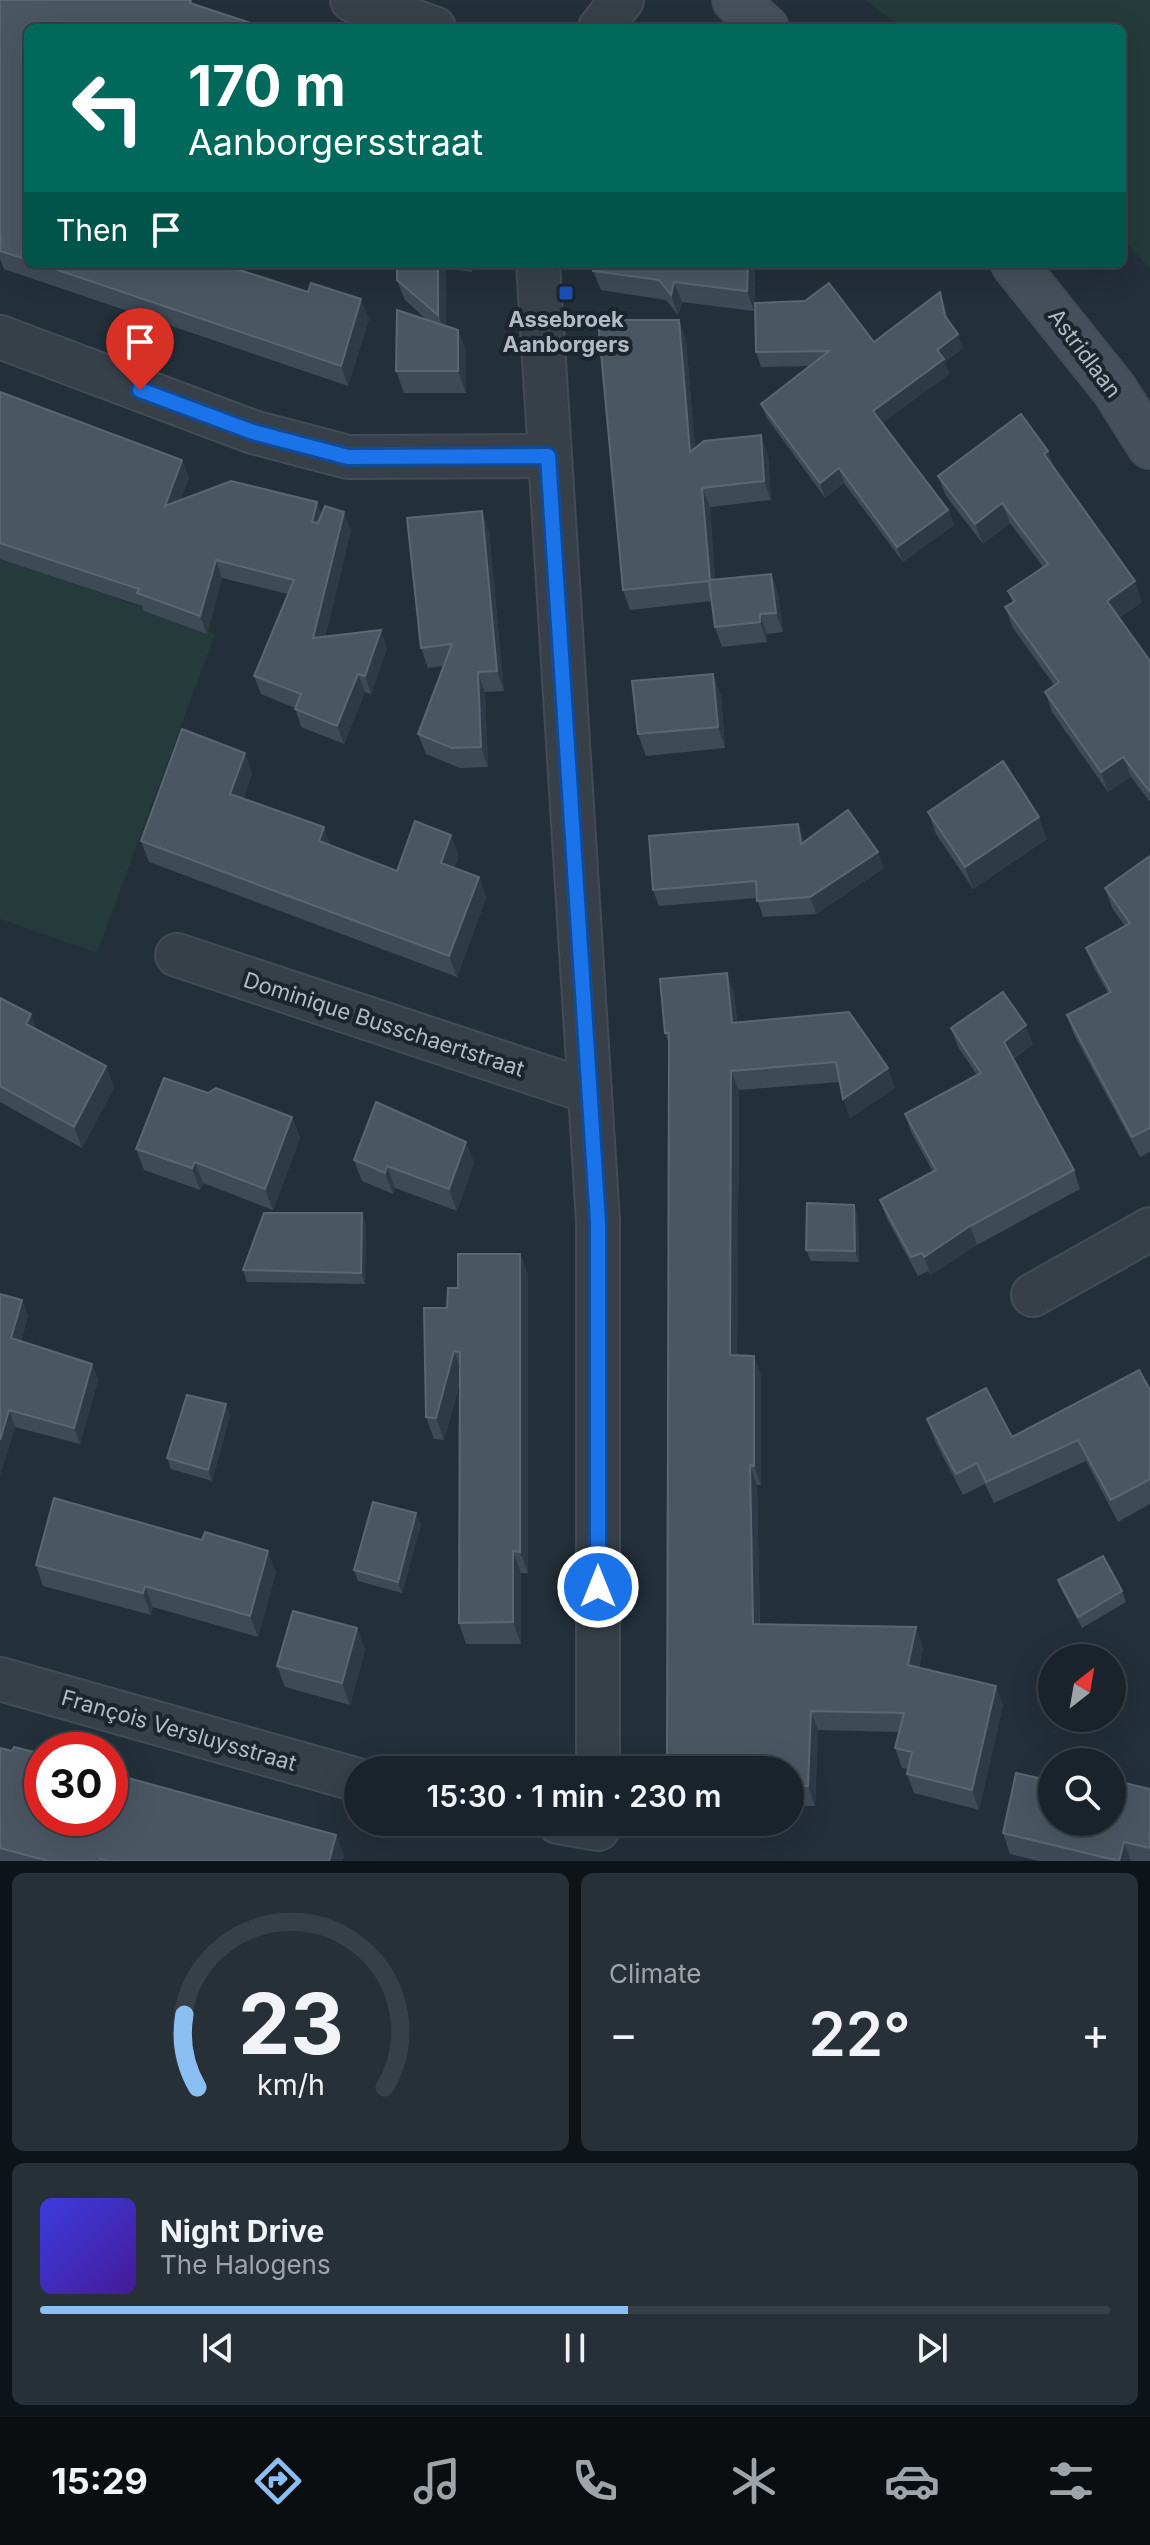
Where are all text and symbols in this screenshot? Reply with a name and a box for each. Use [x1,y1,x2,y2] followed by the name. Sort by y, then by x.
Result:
[188,52,346,120] text: 170 m
[56,56,160,160] icon: left
[188,120,483,164] text: Aanborgersstraat
[144,208,188,252] icon: arrive
[56,212,128,248] text: Then
[557,284,575,302] marker: Assebroek Aanborgers
[1043,303,1127,403] street label: Astridlaan
[503,306,629,357] place label: Assebroek Aanborgers
[106,308,174,390] pin
[118,320,162,364] icon: arrive
[240,966,528,1082] street label: Dominique Busschaertstraat
[556,1545,640,1629] position arrow
[1038,1644,1126,1732] north arrow
[1038,1644,1126,1836] map controls
[59,1684,299,1776] street label: François Versluysstraat
[24,1732,128,1836] speed limit sign: 30
[1038,1748,1126,1836] button: search
[427,1778,721,1814] text: 15:30 · 1 min · 230 m
[609,1958,701,1989] text: Climate
[237,1973,344,2074] text: 23
[808,1998,911,2070] text: 22°
[609,2007,638,2061] text: −
[1081,2007,1110,2061] text: +
[257,2067,324,2102] text: km/h
[160,2213,324,2249] text: Night Drive
[160,2249,331,2280] text: The Halogens
[196,2326,240,2370] icon: previous
[553,2326,597,2370] icon: pause
[910,2326,954,2370] icon: next
[250,2453,306,2509] icon: directions
[409,2453,465,2509] icon: music
[567,2453,623,2509] icon: phone
[726,2453,782,2509] icon: climate
[884,2453,940,2509] icon: car
[1043,2453,1099,2509] icon: filters
[51,2459,148,2503] text: 15:29

